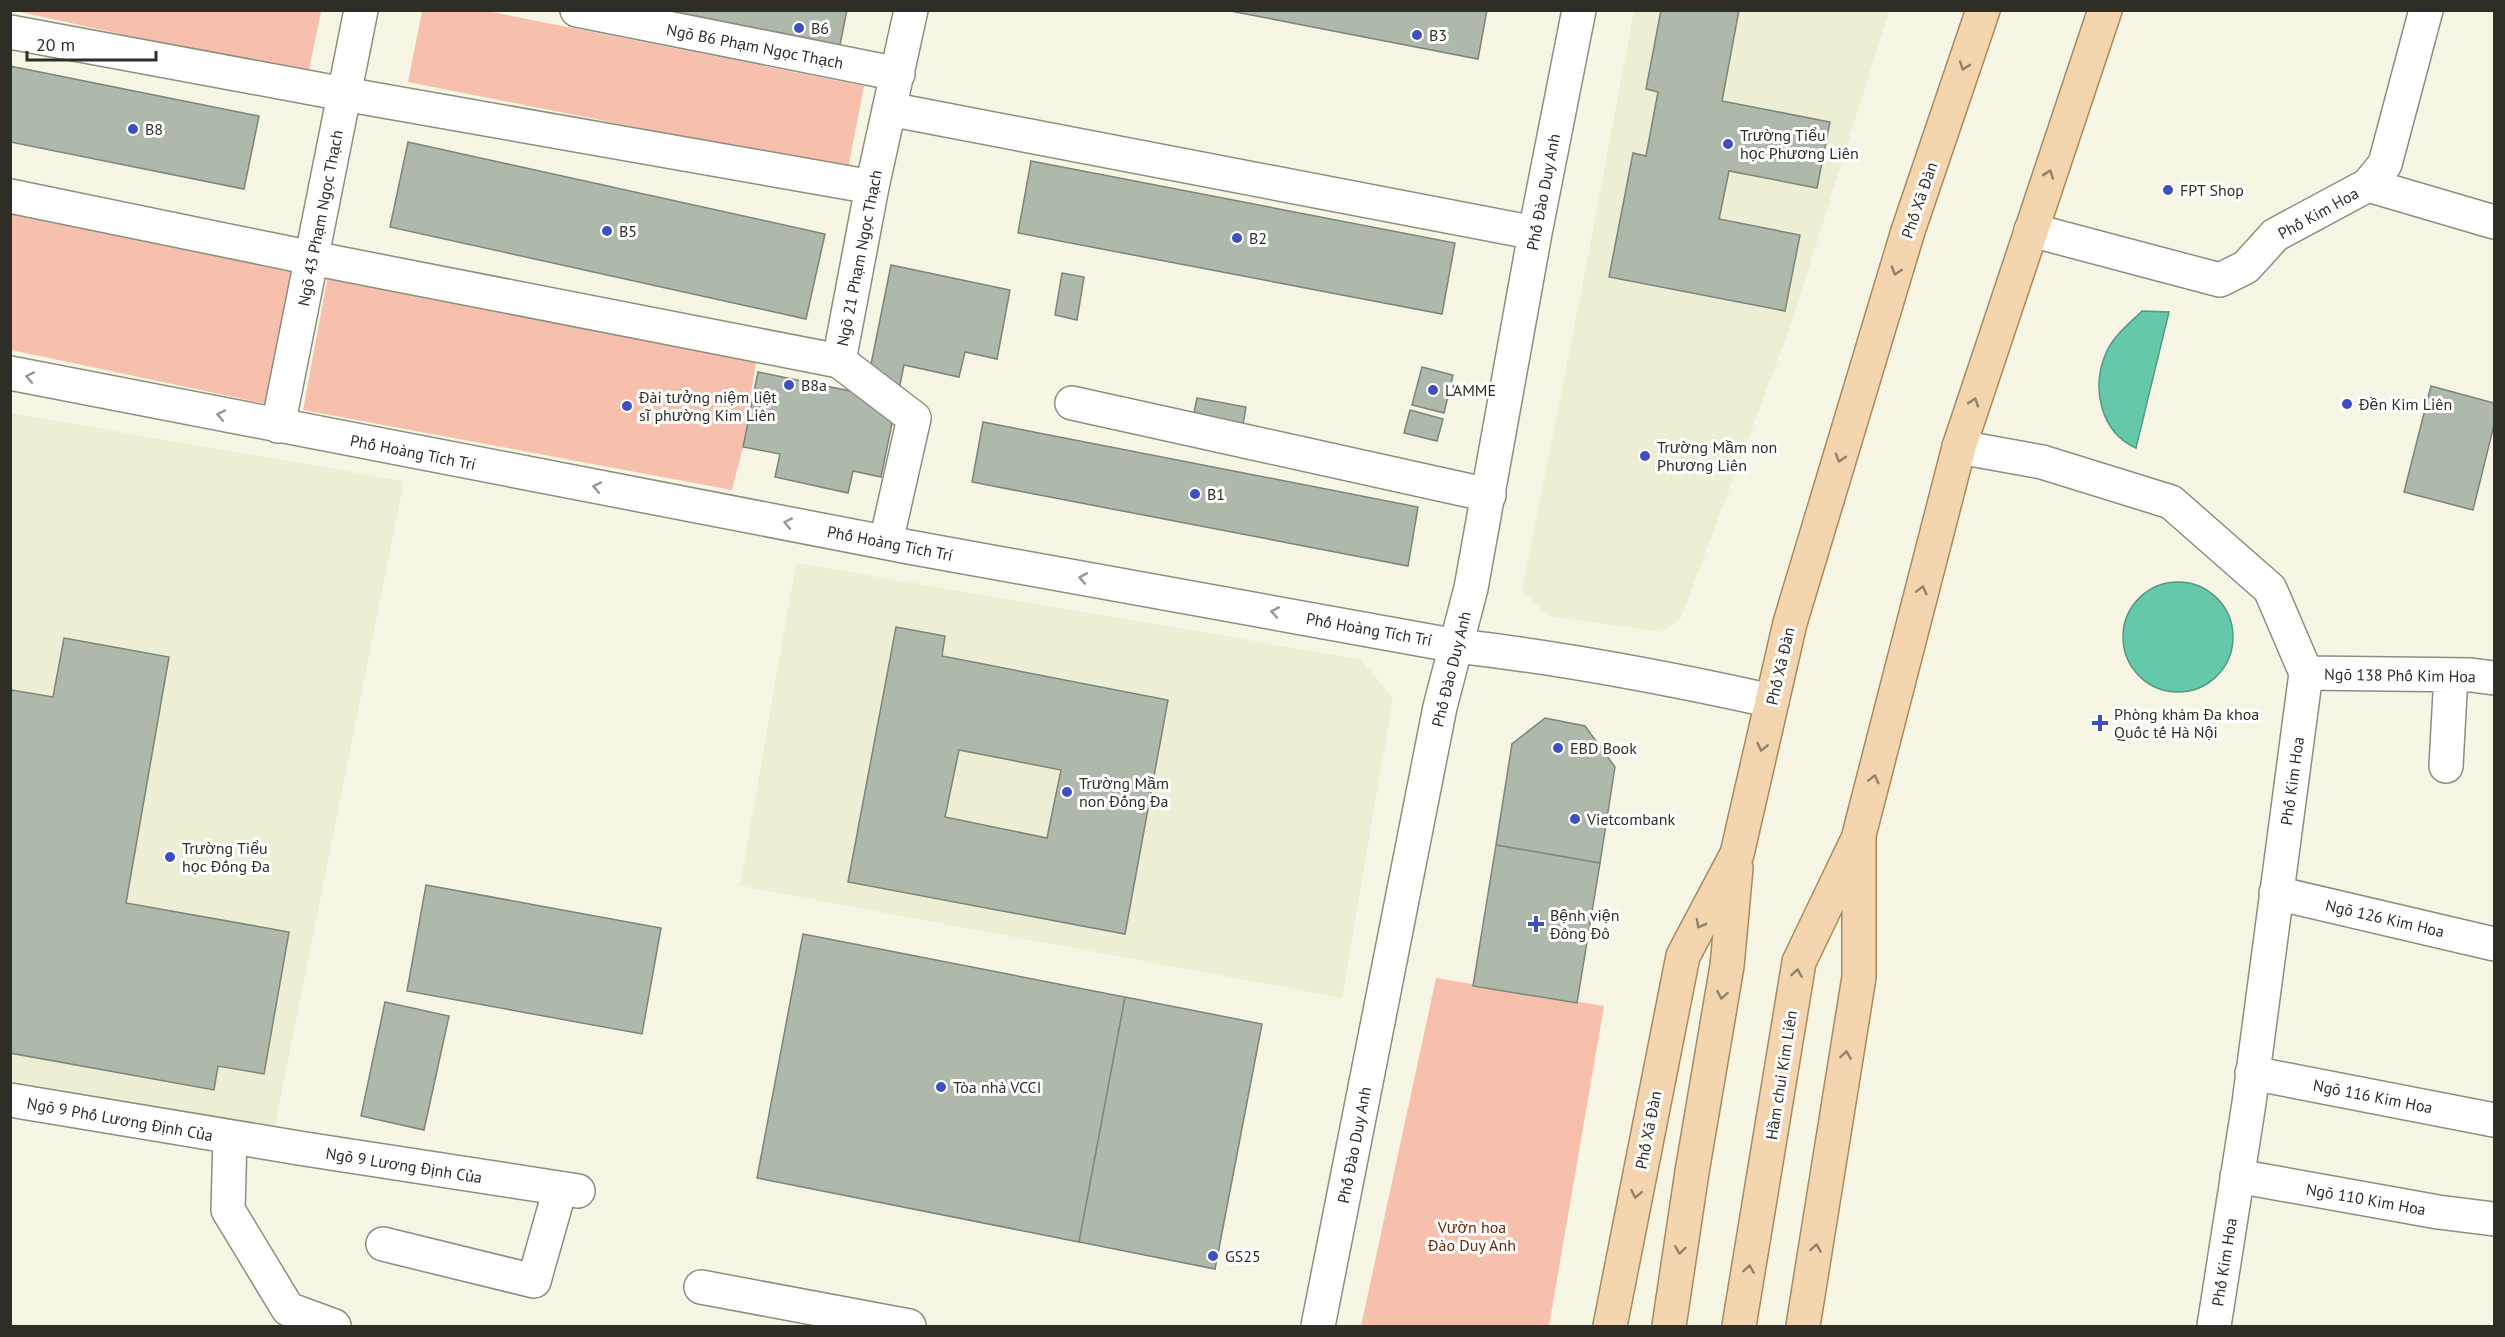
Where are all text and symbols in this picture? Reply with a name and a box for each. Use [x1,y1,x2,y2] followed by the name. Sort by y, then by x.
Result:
[811,18,829,38] place label: B6
[665,19,845,73] street label: Ngõ B6 Phạm Ngọc Thạch
[792,21,806,35] marker: B6
[27,24,156,62] scale bar
[1429,25,1447,45] place label: B3
[1410,28,1424,42] marker: B3
[36,33,75,56] text: 20 m
[1959,60,1971,71] one-way arrow
[145,119,163,139] place label: B8
[126,122,140,136] marker: B8
[1740,125,1859,163] place label: Trường Tiểu học Phương Liên
[293,128,347,308] street label: Ngõ 43 Phạm Ngọc Thạch
[1522,132,1564,252] street label: Phố Đào Duy Anh
[1721,137,1735,151] marker: Trường Tiểu học Phương Liên
[1897,159,1941,241] street label: Phố Xã Đàn
[832,168,886,348] street label: Ngõ 21 Phạm Ngọc Thạch
[2042,169,2055,180] one-way arrow
[2180,180,2244,200] place label: FPT Shop
[2161,183,2175,197] marker: FPT Shop
[2274,183,2362,243] street label: Phố Kim Hoa
[619,221,637,241] place label: B5
[600,224,614,238] marker: B5
[1249,228,1267,248] place label: B2
[1230,231,1244,245] marker: B2
[1891,265,1903,276] one-way arrow
[25,371,35,384] one-way arrow
[801,375,827,395] place label: B8a
[782,378,796,392] marker: B8a
[1445,380,1496,400] place label: L'AMME
[1426,383,1440,397] marker: L'AMME
[638,387,777,425] place label: Đài tưởng niệm liệt sĩ phường Kim Liên
[2358,394,2452,414] place label: Đền Kim Liên
[1966,397,1979,408] one-way arrow
[2340,397,2354,411] marker: Đền Kim Liên
[620,399,634,413] marker: Đài tưởng niệm liệt sĩ phường Kim Liên
[216,409,226,422] one-way arrow
[348,430,478,474] street label: Phố Hoàng Tích Trí
[1657,437,1777,475] place label: Trường Mầm non Phương Liên
[1638,449,1652,463] marker: Trường Mầm non Phương Liên
[1835,452,1847,462] one-way arrow
[592,481,602,494] one-way arrow
[1207,484,1225,504] place label: B1
[1188,487,1202,501] marker: B1
[784,517,794,530] one-way arrow
[825,521,955,565] street label: Phố Hoàng Tích Trí
[1079,572,1089,585] one-way arrow
[1915,585,1928,595] one-way arrow
[1271,607,1280,619] one-way arrow
[1304,608,1434,650] street label: Phố Hoàng Tích Trí
[1427,609,1475,729] street label: Phố Đào Duy Anh
[1761,625,1799,707] street label: Phố Xã Đàn
[2324,664,2476,686] street label: Ngõ 138 Phố Kim Hoa
[2114,704,2259,742] place label: Phòng khám Đa khoa Quốc tế Hà Nội
[2091,714,2109,732] marker: Phòng khám Đa khoa Quốc tế Hà Nội
[2276,735,2308,827] street label: Phố Kim Hoa
[1570,738,1637,758] place label: EBD Book
[1551,741,1565,755] marker: EBD Book
[1756,742,1769,752] one-way arrow
[1079,773,1169,811] place label: Trường Mầm non Đống Đa
[1866,774,1879,784] one-way arrow
[1060,785,1074,799] marker: Trường Mầm non Đống Đa
[1586,809,1675,829] place label: Vietcombank
[1568,812,1582,826] marker: Vietcombank
[182,838,270,876] place label: Trường Tiểu học Đống Đa
[163,850,177,864] marker: Trường Tiểu học Đống Đa
[2324,895,2446,941] street label: Ngõ 126 Kim Hoa
[1549,905,1619,943] place label: Bệnh viện Đông Đô
[1527,915,1545,933] marker: Bệnh viện Đông Đô
[1696,918,1707,928] one-way arrow
[1791,968,1803,977] one-way arrow
[1716,990,1729,1000] one-way arrow
[1761,1009,1801,1141] street label: Hầm chui Kim Liên
[1840,1051,1852,1060] one-way arrow
[2312,1075,2434,1117] street label: Ngõ 116 Kim Hoa
[953,1077,1041,1097] place label: Tòa nhà VCCI
[934,1080,948,1094] marker: Tòa nhà VCCI
[1333,1085,1375,1205] street label: Phố Đào Duy Anh
[1631,1089,1665,1171] street label: Phố Xã Đàn
[25,1093,215,1145] street label: Ngõ 9 Phố Lương Định Của
[324,1143,484,1187] street label: Ngõ 9 Lương Định Của
[2305,1179,2427,1219] street label: Ngõ 110 Kim Hoa
[1630,1189,1643,1199] one-way arrow
[2207,1216,2241,1308] street label: Phố Kim Hoa
[1427,1217,1516,1255] park label: Vườn hoa Đào Duy Anh
[1809,1243,1821,1253] one-way arrow
[1675,1245,1687,1255] one-way arrow
[1225,1246,1261,1266] place label: GS25
[1206,1249,1220,1263] marker: GS25
[1742,1264,1755,1274] one-way arrow

